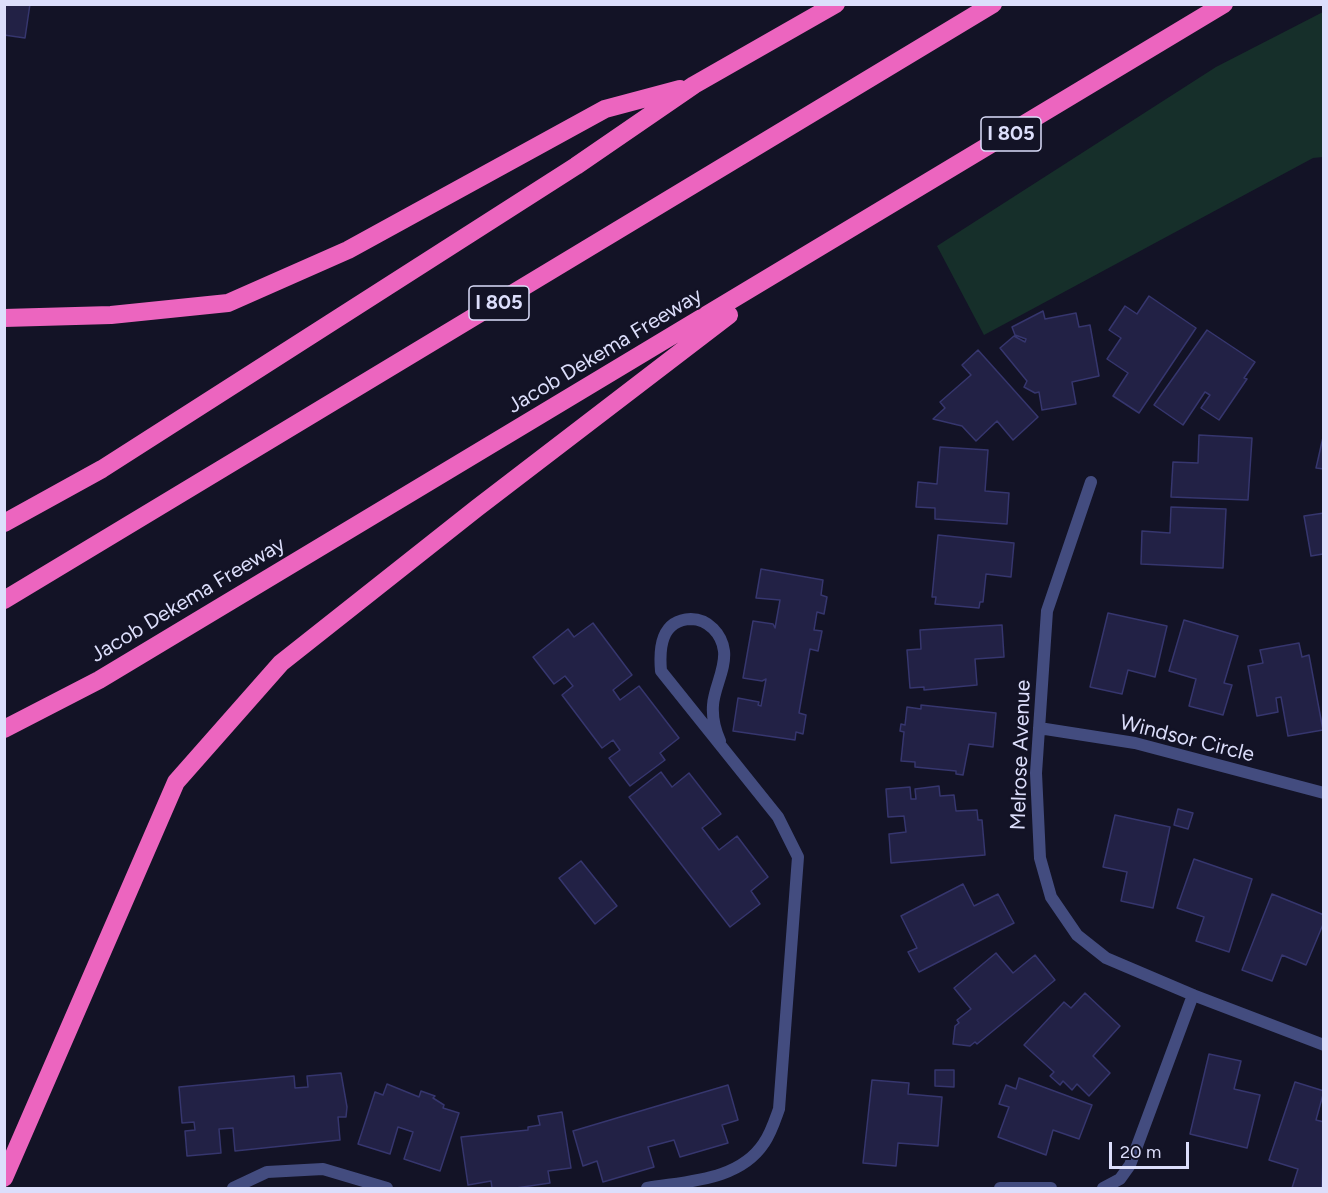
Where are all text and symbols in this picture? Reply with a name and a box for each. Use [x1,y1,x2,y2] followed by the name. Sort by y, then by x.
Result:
[981,117,1041,151] road number: I 805
[503,283,707,419] street label: Jacob Dekema Freeway
[469,286,529,320] road number: I 805
[86,532,290,668] street label: Jacob Dekema Freeway
[1006,679,1036,831] street label: Melrose Avenue
[1117,710,1257,768] street label: Windsor Circle
[1112,1130,1192,1168] scale bar
[1120,1141,1161,1163] text: 20 m

